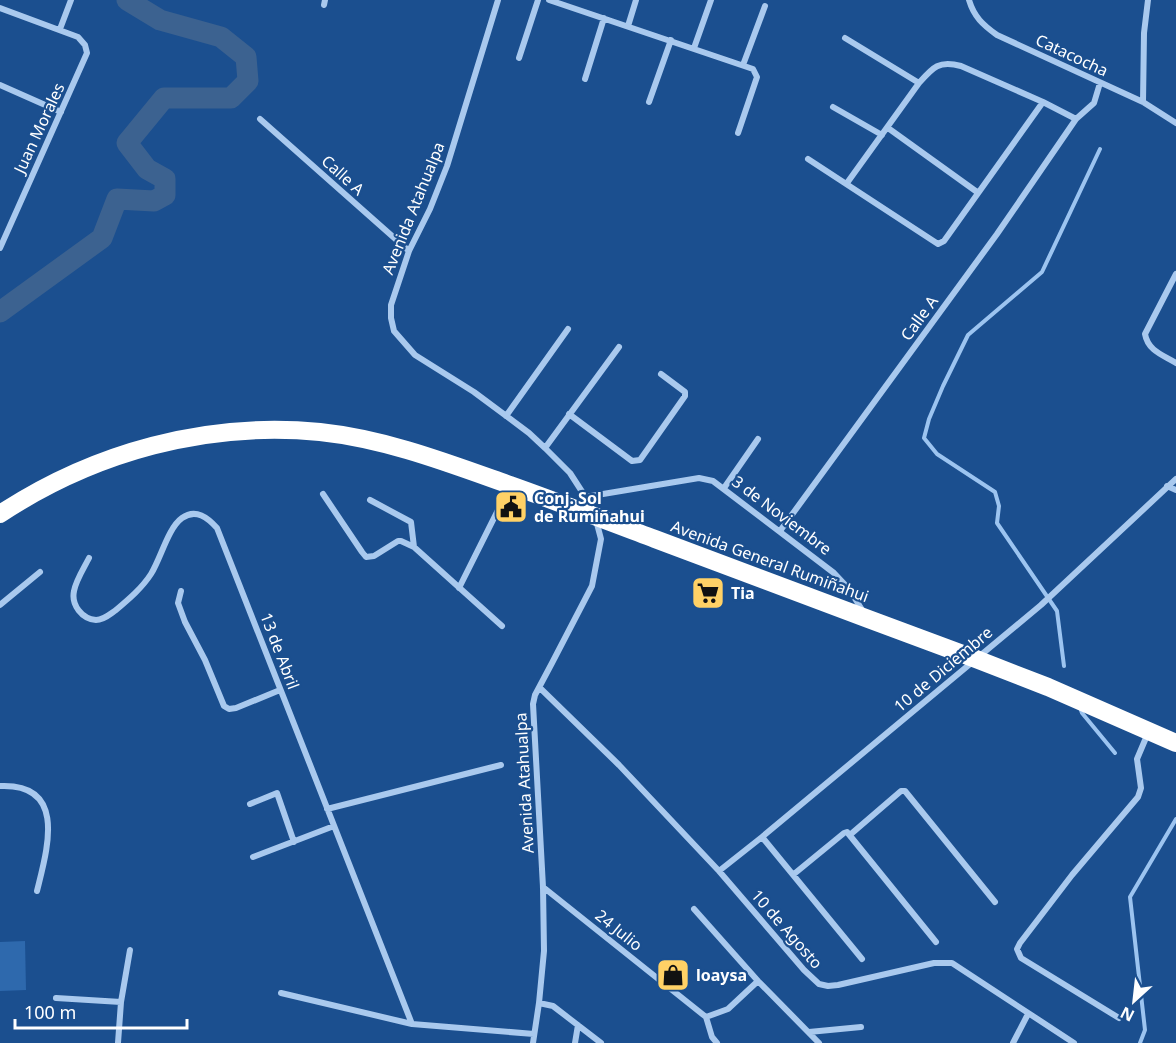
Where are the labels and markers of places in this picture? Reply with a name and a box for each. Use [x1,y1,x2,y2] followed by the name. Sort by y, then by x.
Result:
[534,487,645,527] place label: Conj. Sol de Rumiñahui
[493,489,529,525] public building icon: Conj. Sol de Rumiñahui
[690,575,726,611] supermarket icon: Tia
[731,582,755,604] place label: Tia
[655,957,691,993] shop icon: loaysa
[696,964,747,986] place label: loaysa

